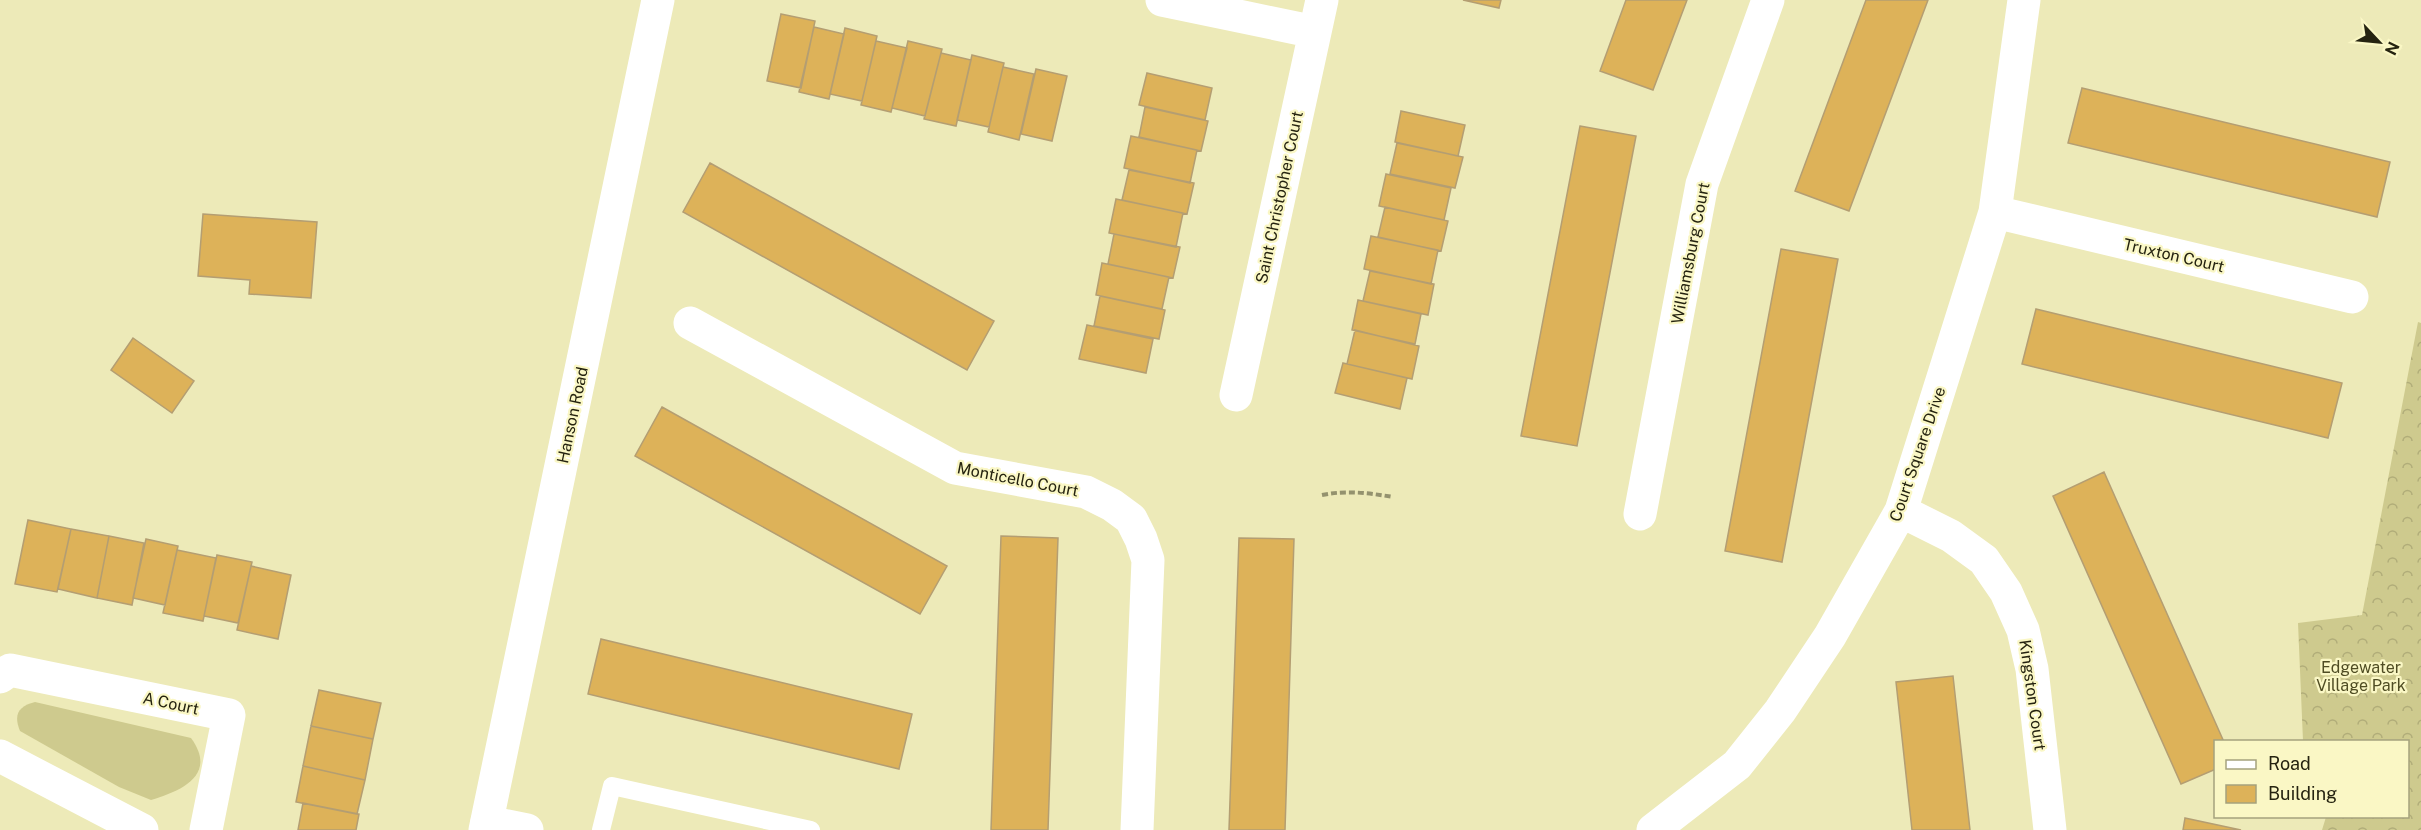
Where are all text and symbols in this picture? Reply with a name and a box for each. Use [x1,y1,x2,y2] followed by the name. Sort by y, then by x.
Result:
[2349,12,2409,72] north arrow
[2381,39,2403,58] text: N
[1252,109,1307,285] street label: Saint Christopher Court
[1667,181,1714,325] street label: Williamsburg Court
[2122,235,2226,276] street label: Truxton Court
[553,365,592,465] street label: Hanson Road
[1886,384,1949,524] street label: Court Square Drive
[956,458,1080,501] street label: Monticello Court
[2015,638,2050,752] street label: Kingston Court
[2316,658,2406,695] park label: Edgewater Village Park
[141,688,201,719] street label: A Court
[2214,740,2409,818] legend
[2268,753,2311,774] text: Road
[2268,783,2337,804] text: Building

